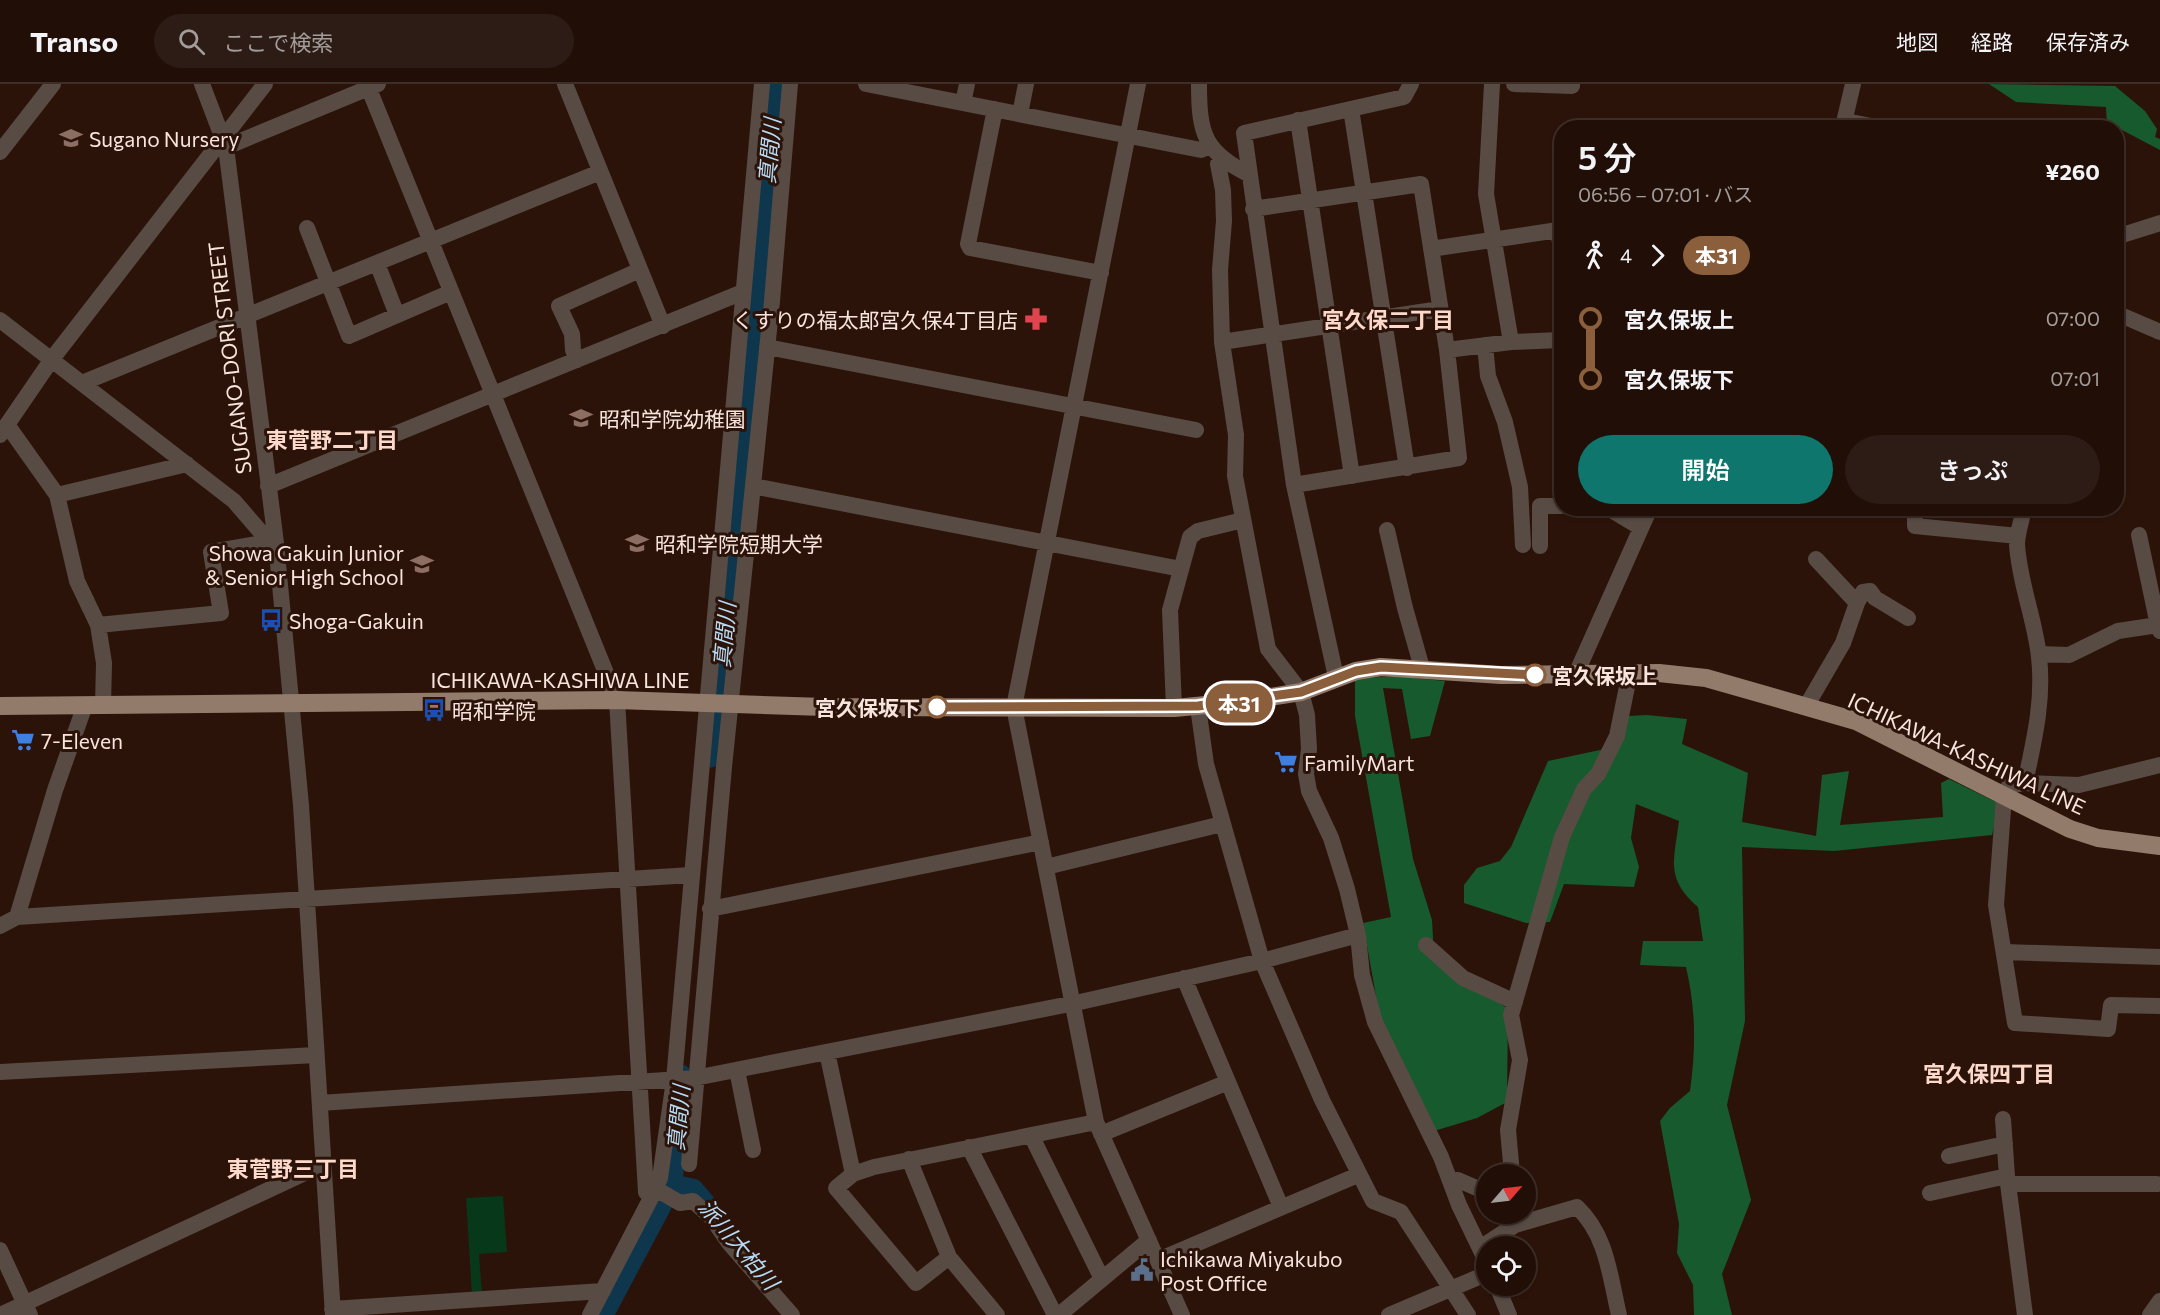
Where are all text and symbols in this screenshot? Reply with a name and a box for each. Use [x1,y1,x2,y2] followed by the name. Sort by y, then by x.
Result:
[154,14,574,68] search box
[30,24,118,58] text: Transo
[175,25,208,58] icon: search
[223,29,333,56] text: ここで検索
[1896,29,1938,54] text: 地図
[1971,29,2013,54] text: 経路
[2046,29,2130,54] text: 保存済み
[753,115,785,185] water label: 真間川
[58,125,84,151] school or university icon: Sugano Nursery
[89,126,239,151] place label: Sugano Nursery
[1578,136,1636,177] text: 5 分
[2045,158,2100,185] text: ¥260
[1578,182,1753,206] text: 06:56 – 07:01 · バス
[1578,239,1611,272] icon: walk
[1641,239,1674,272] icon: forward
[202,240,256,476] street label: SUGANO-DORI STREET
[1620,243,1632,267] text: 4
[1695,243,1738,268] text: 本31
[1023,306,1049,332] pharmacy icon: くすりの福太郎宮久保4丁目店
[1322,306,1454,333] district label: 宮久保二丁目
[1624,306,1734,333] text: 宮久保坂上
[2046,306,2100,330] text: 07:00
[732,307,1018,332] place label: くすりの福太郎宮久保4丁目店
[1624,366,1734,393] text: 宮久保坂下
[2050,366,2100,390] text: 07:01
[568,405,594,431] school or university icon: 昭和学院幼稚園
[599,406,746,431] place label: 昭和学院幼稚園
[266,426,398,453] district label: 東菅野二丁目
[1578,435,1833,504] button: 開始
[1845,435,2100,504] button: きっぷ
[624,530,650,556] school or university icon: 昭和学院短期大学
[655,531,823,556] place label: 昭和学院短期大学
[205,540,404,589] place label: Showa Gakuin Junior & Senior High School
[409,551,435,577] school or university icon: Showa Gakuin Junior & Senior High School
[708,599,740,669] water label: 真間川
[258,607,284,633] bus stop icon: Shoga-Gakuin
[289,608,424,633] place label: Shoga-Gakuin
[1552,663,1657,688] place label: 宮久保坂上
[1524,664,1546,686] marker: 宮久保坂上
[431,667,689,692] street label: ICHIKAWA-KASHIWA LINE
[1204,684,1274,722] line badge: 本31
[1844,687,2090,819] street label: ICHIKAWA-KASHIWA LINE
[1218,691,1260,716] text: 本31
[815,695,920,720] place label: 宮久保坂下
[926,696,948,718] marker: 宮久保坂下
[421,697,447,723] bus stop icon: 昭和学院
[452,698,536,723] place label: 昭和学院
[10,727,36,753] supermarket icon: 7-Eleven
[41,728,123,753] place label: 7-Eleven
[1273,749,1299,775] supermarket icon: FamilyMart
[1304,750,1414,775] place label: FamilyMart
[1923,1060,2055,1087] district label: 宮久保四丁目
[662,1082,694,1152] water label: 真間川
[227,1155,359,1182] district label: 東菅野三丁目
[1476,1164,1536,1224] north arrow
[1476,1164,1536,1296] map controls
[693,1193,786,1296] water label: 派川大柏川
[1476,1236,1536,1296] button: locate
[1160,1246,1343,1295] place label: Ichikawa Miyakubo Post Office
[1129,1257,1155,1283] public building icon: Ichikawa Miyakubo Post Office

